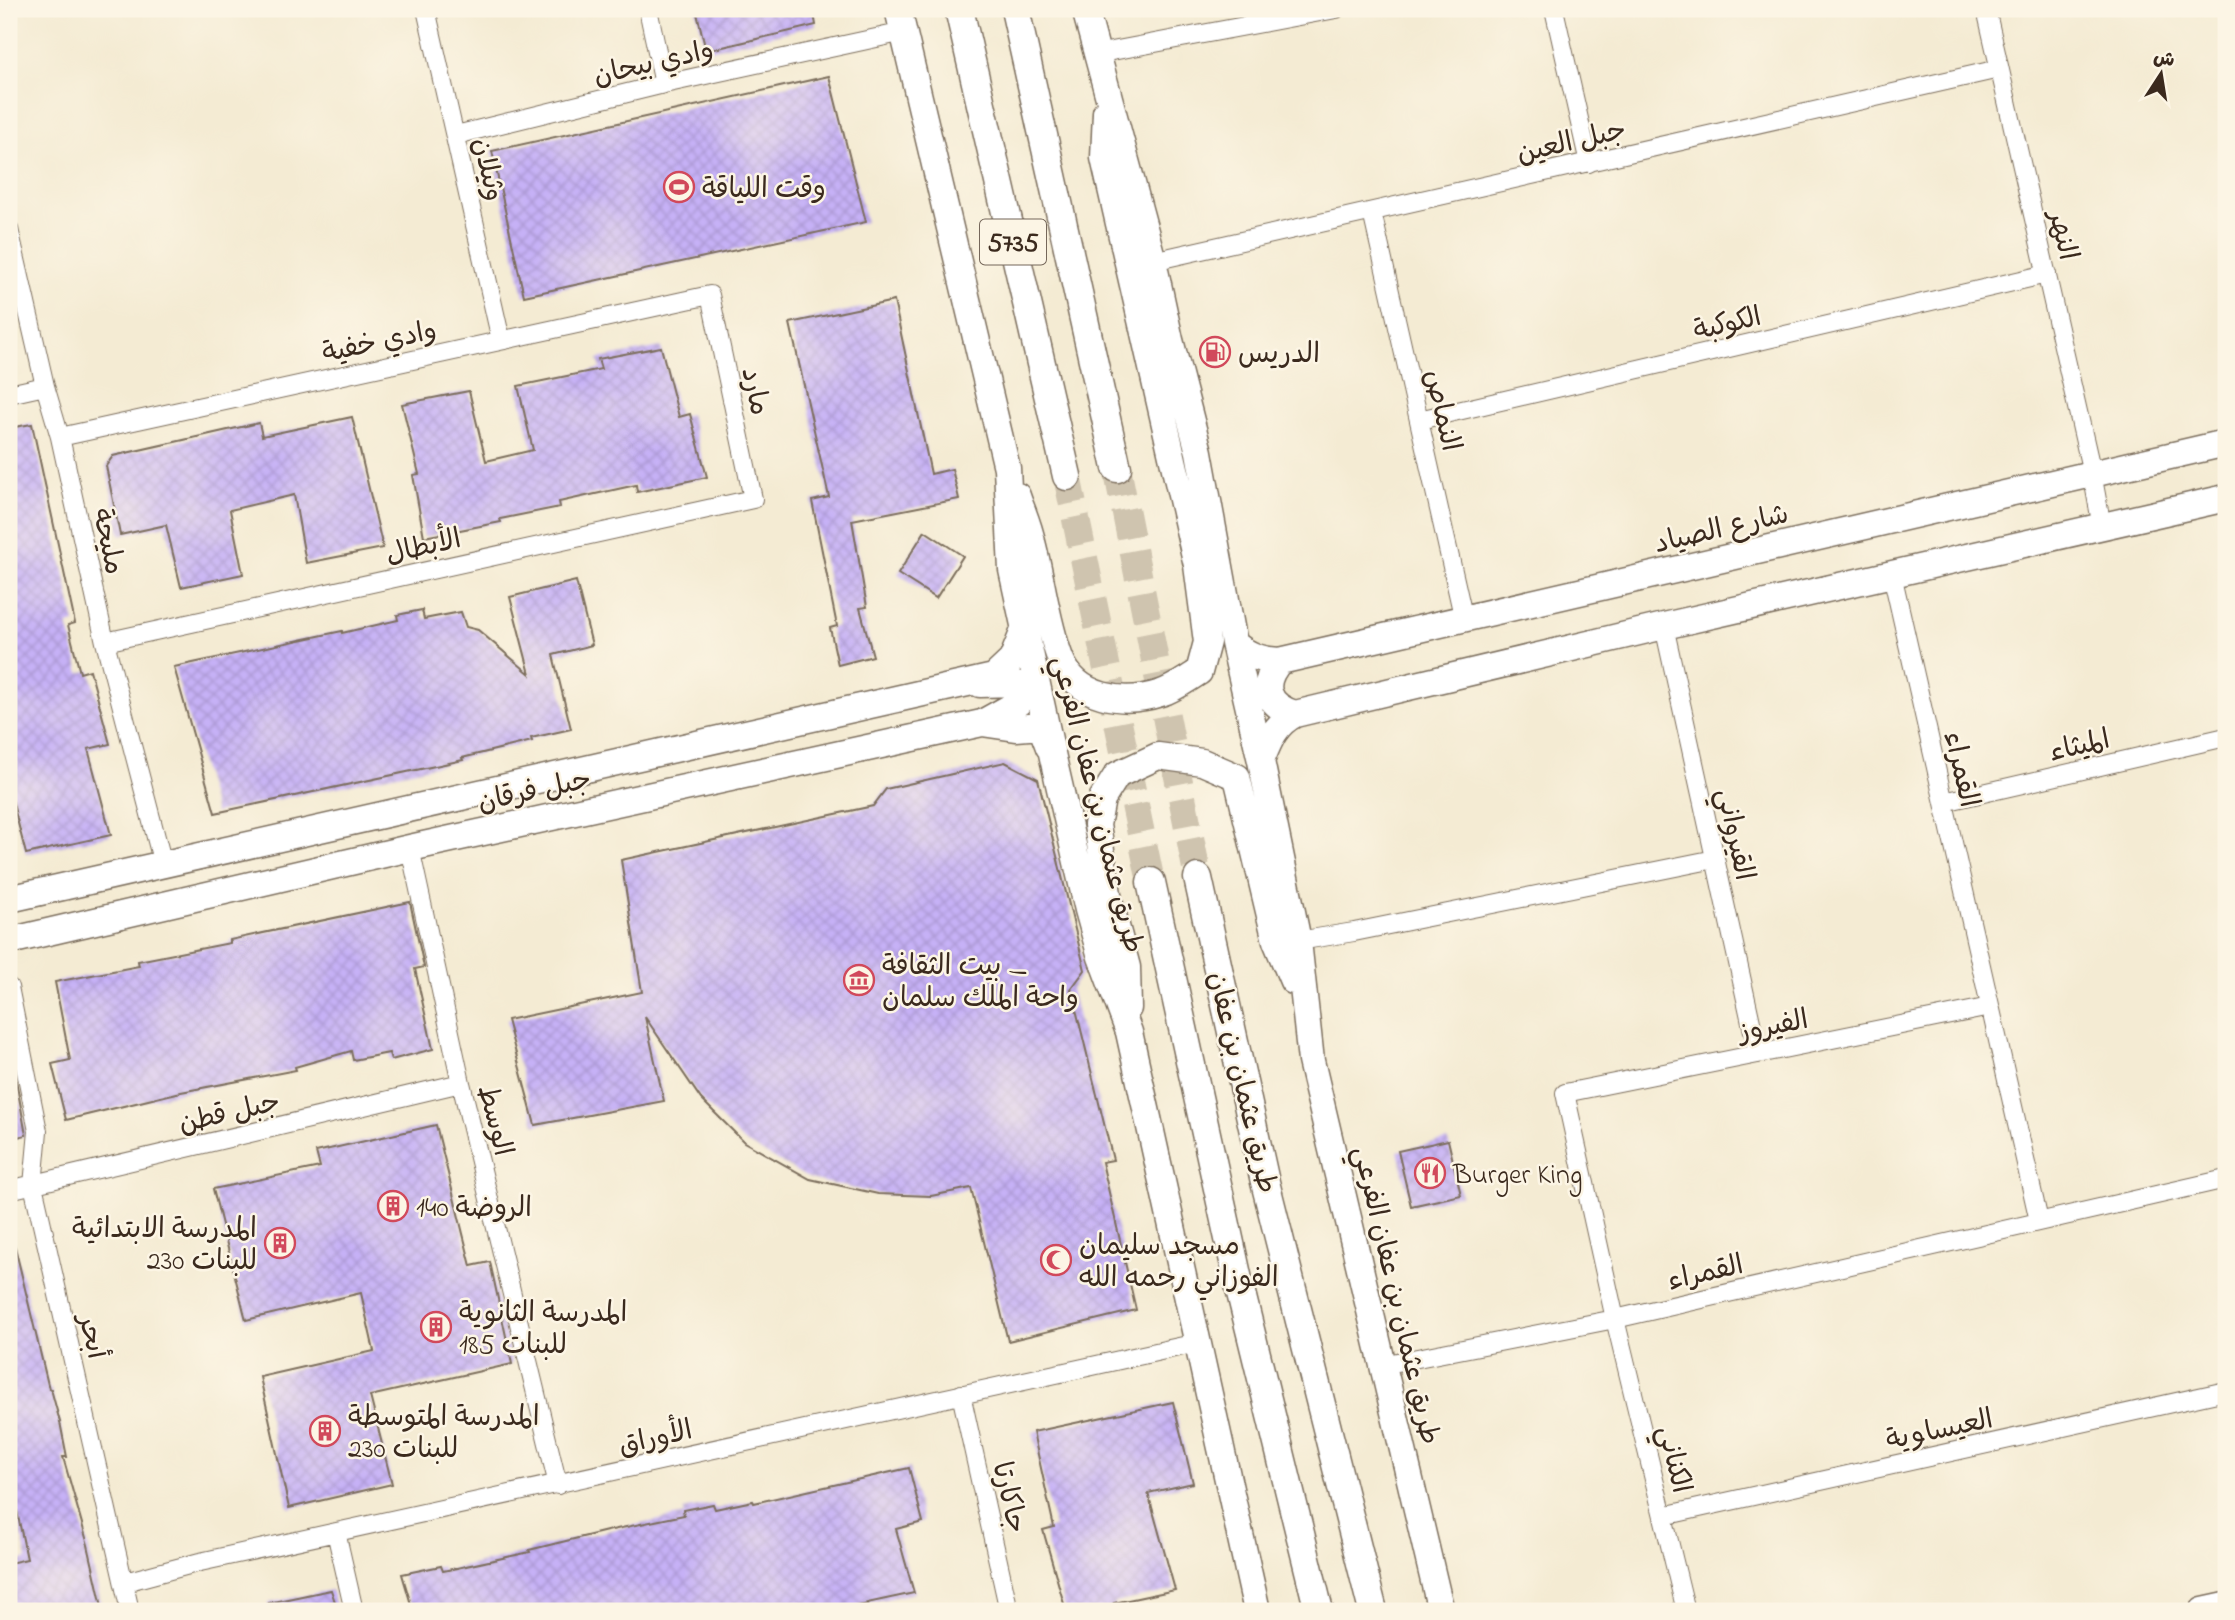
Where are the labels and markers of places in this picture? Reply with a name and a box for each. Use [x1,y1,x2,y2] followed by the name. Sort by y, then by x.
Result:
[662,170,696,204] sports icon: وقت اللياقة
[702,170,826,211] place label: وقت اللياقة
[1198,335,1232,369] fuel station icon: الدريس
[1238,335,1320,376] place label: الدريس
[882,947,1079,1020] place label: بيت الثقافة _ واحة الملك سلمان
[842,963,876,997] museum icon: بيت الثقافة _ واحة الملك سلمان
[1413,1156,1447,1190] restaurant icon: Burger King
[1452,1156,1582,1197] place label: Burger King
[376,1189,410,1223] building icon: الروضة 140
[416,1189,532,1230] place label: الروضة 140
[72,1210,257,1283] place label: المدرسة الابتدائية 230 للبنات
[263,1226,297,1260] building icon: المدرسة الابتدائية 230 للبنات
[1079,1227,1279,1301] place label: مسجد سليمان الفوزاني رحمه الله
[1039,1243,1073,1277] mosque icon: مسجد سليمان الفوزاني رحمه الله
[459,1294,627,1367] place label: المدرسة الثانوية 185 للبنات
[419,1310,453,1344] building icon: المدرسة الثانوية 185 للبنات
[348,1398,540,1471] place label: المدرسة المتوسطة 230 للبنات
[308,1414,342,1448] building icon: المدرسة المتوسطة 230 للبنات

